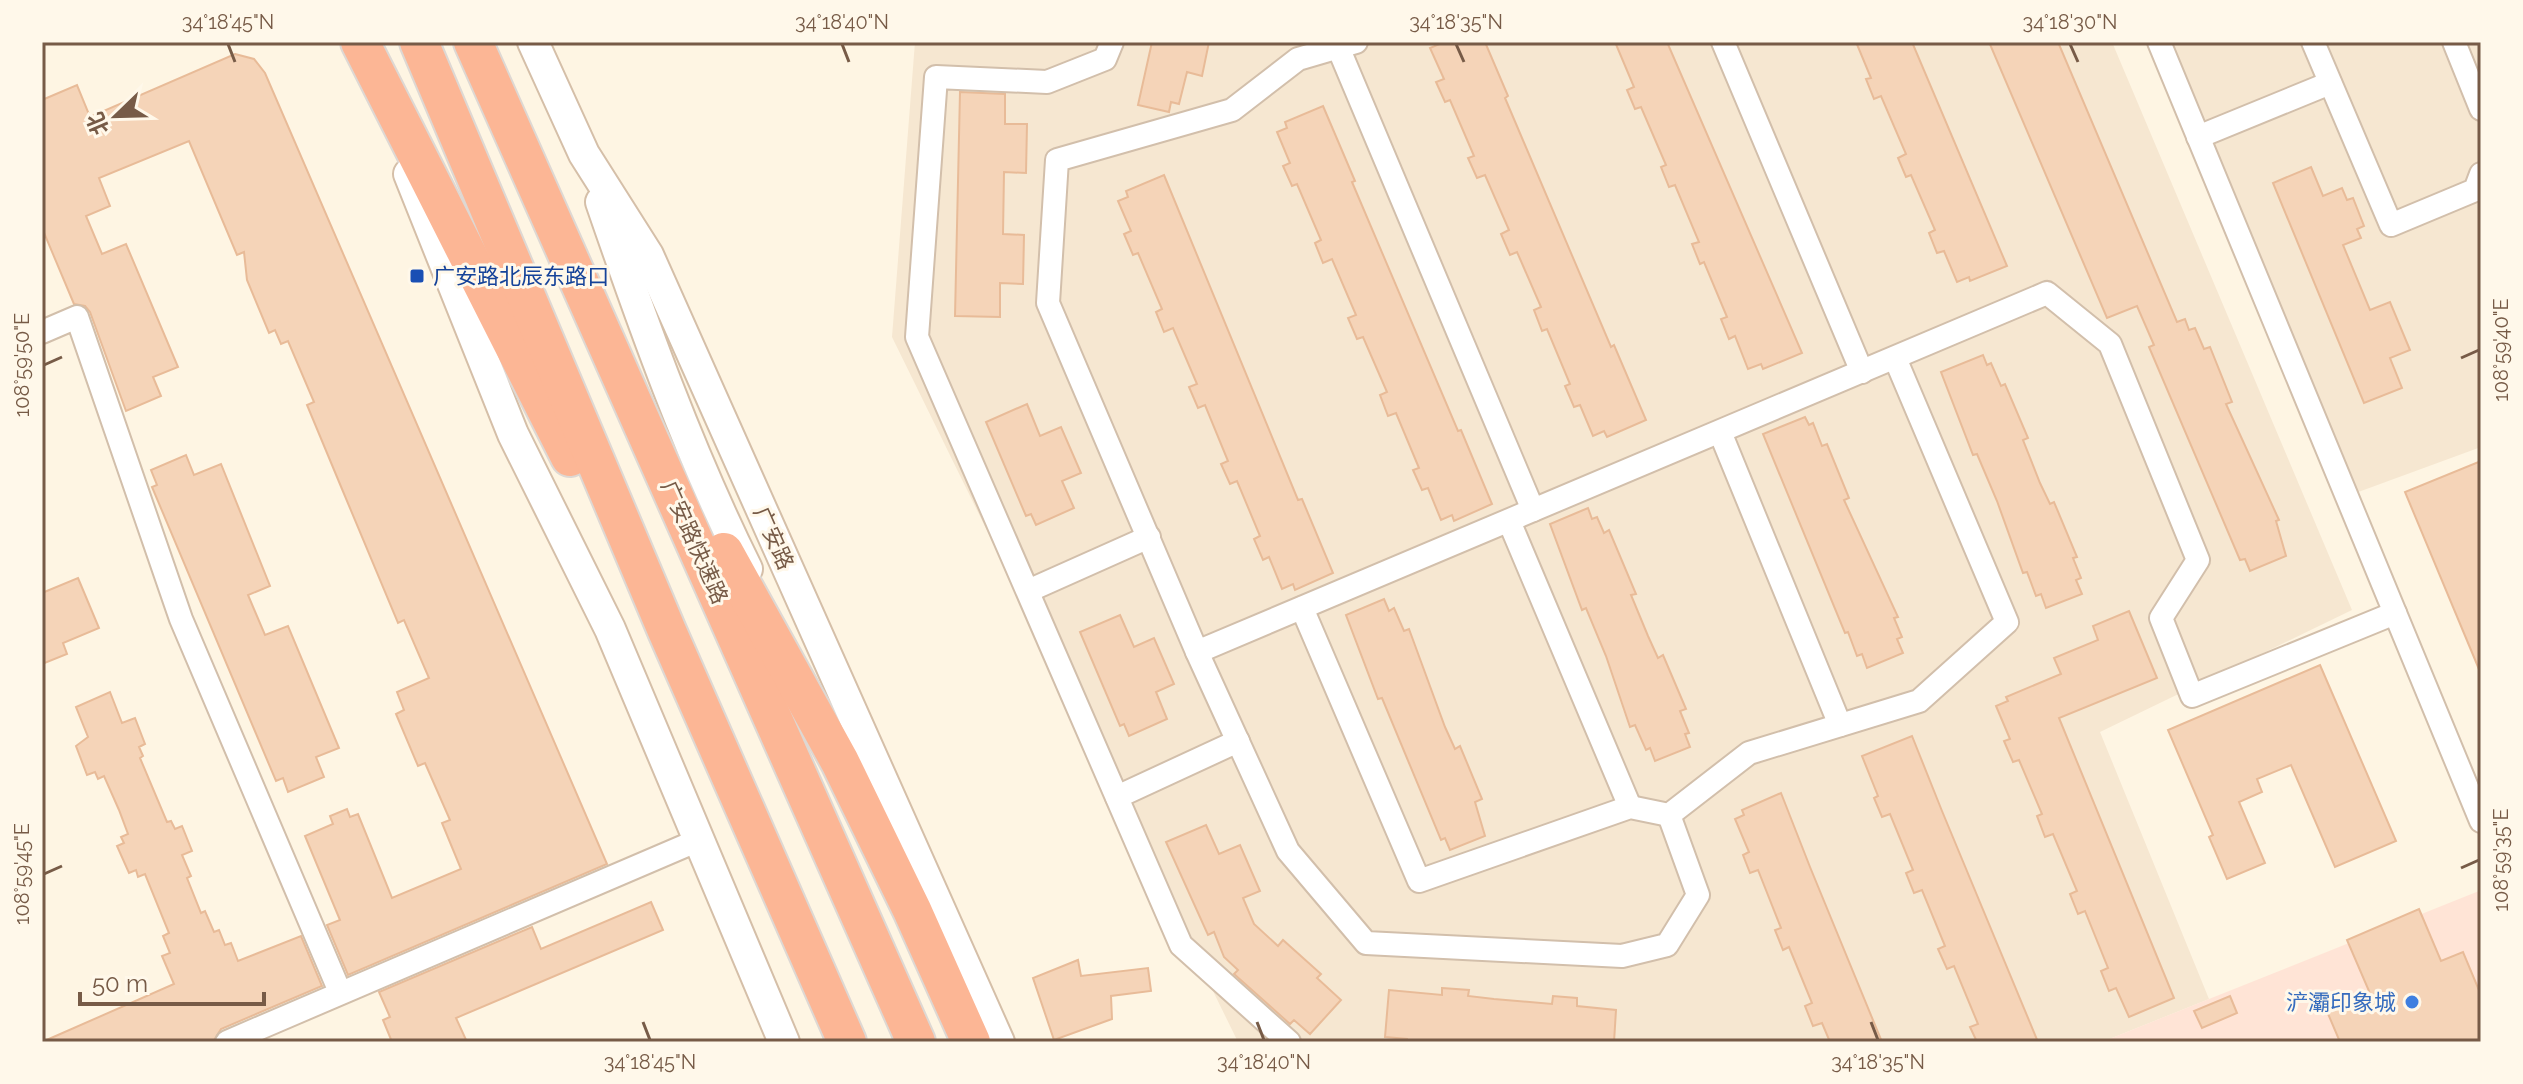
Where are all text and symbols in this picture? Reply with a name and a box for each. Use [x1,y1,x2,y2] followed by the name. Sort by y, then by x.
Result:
[182,10,274,34] text: 34°18'45"N
[795,10,889,34] text: 34°18'40"N
[1409,10,1503,34] text: 34°18'35"N
[2023,10,2117,34] text: 34°18'30"N
[76,76,156,156] north arrow
[81,109,114,139] text: 北
[433,263,609,289] place label: 广安路北辰东路口
[408,267,426,285] marker: 广安路北辰东路口
[2489,298,2513,402] text: 108°59'40"E
[10,313,34,417] text: 108°59'50"E
[656,476,734,608] street label: 广安路快速路
[749,503,799,573] street label: 广安路
[2489,808,2513,912] text: 108°59'35"E
[10,823,34,925] text: 108°59'45"E
[80,956,264,1006] scale bar
[92,969,148,998] text: 50 m
[2286,989,2396,1015] place label: 浐灞印象城
[2403,993,2421,1011] marker: 浐灞印象城
[604,1050,696,1074] text: 34°18'45"N
[1217,1050,1311,1074] text: 34°18'40"N
[1831,1050,1925,1074] text: 34°18'35"N

